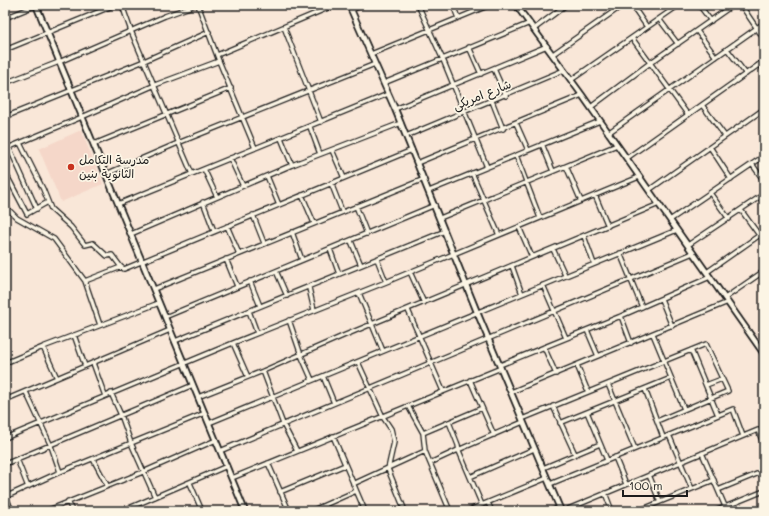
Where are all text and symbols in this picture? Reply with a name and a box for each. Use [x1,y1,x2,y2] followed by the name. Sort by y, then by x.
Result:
[450,75,514,115] street label: شارع امريكى
[79,151,149,182] place label: مدرسة التكامل الثانوية بنين
[66,162,76,172] marker: مدرسة التكامل الثانوية بنين
[623,472,687,498] scale bar
[629,477,663,493] text: 100 m

